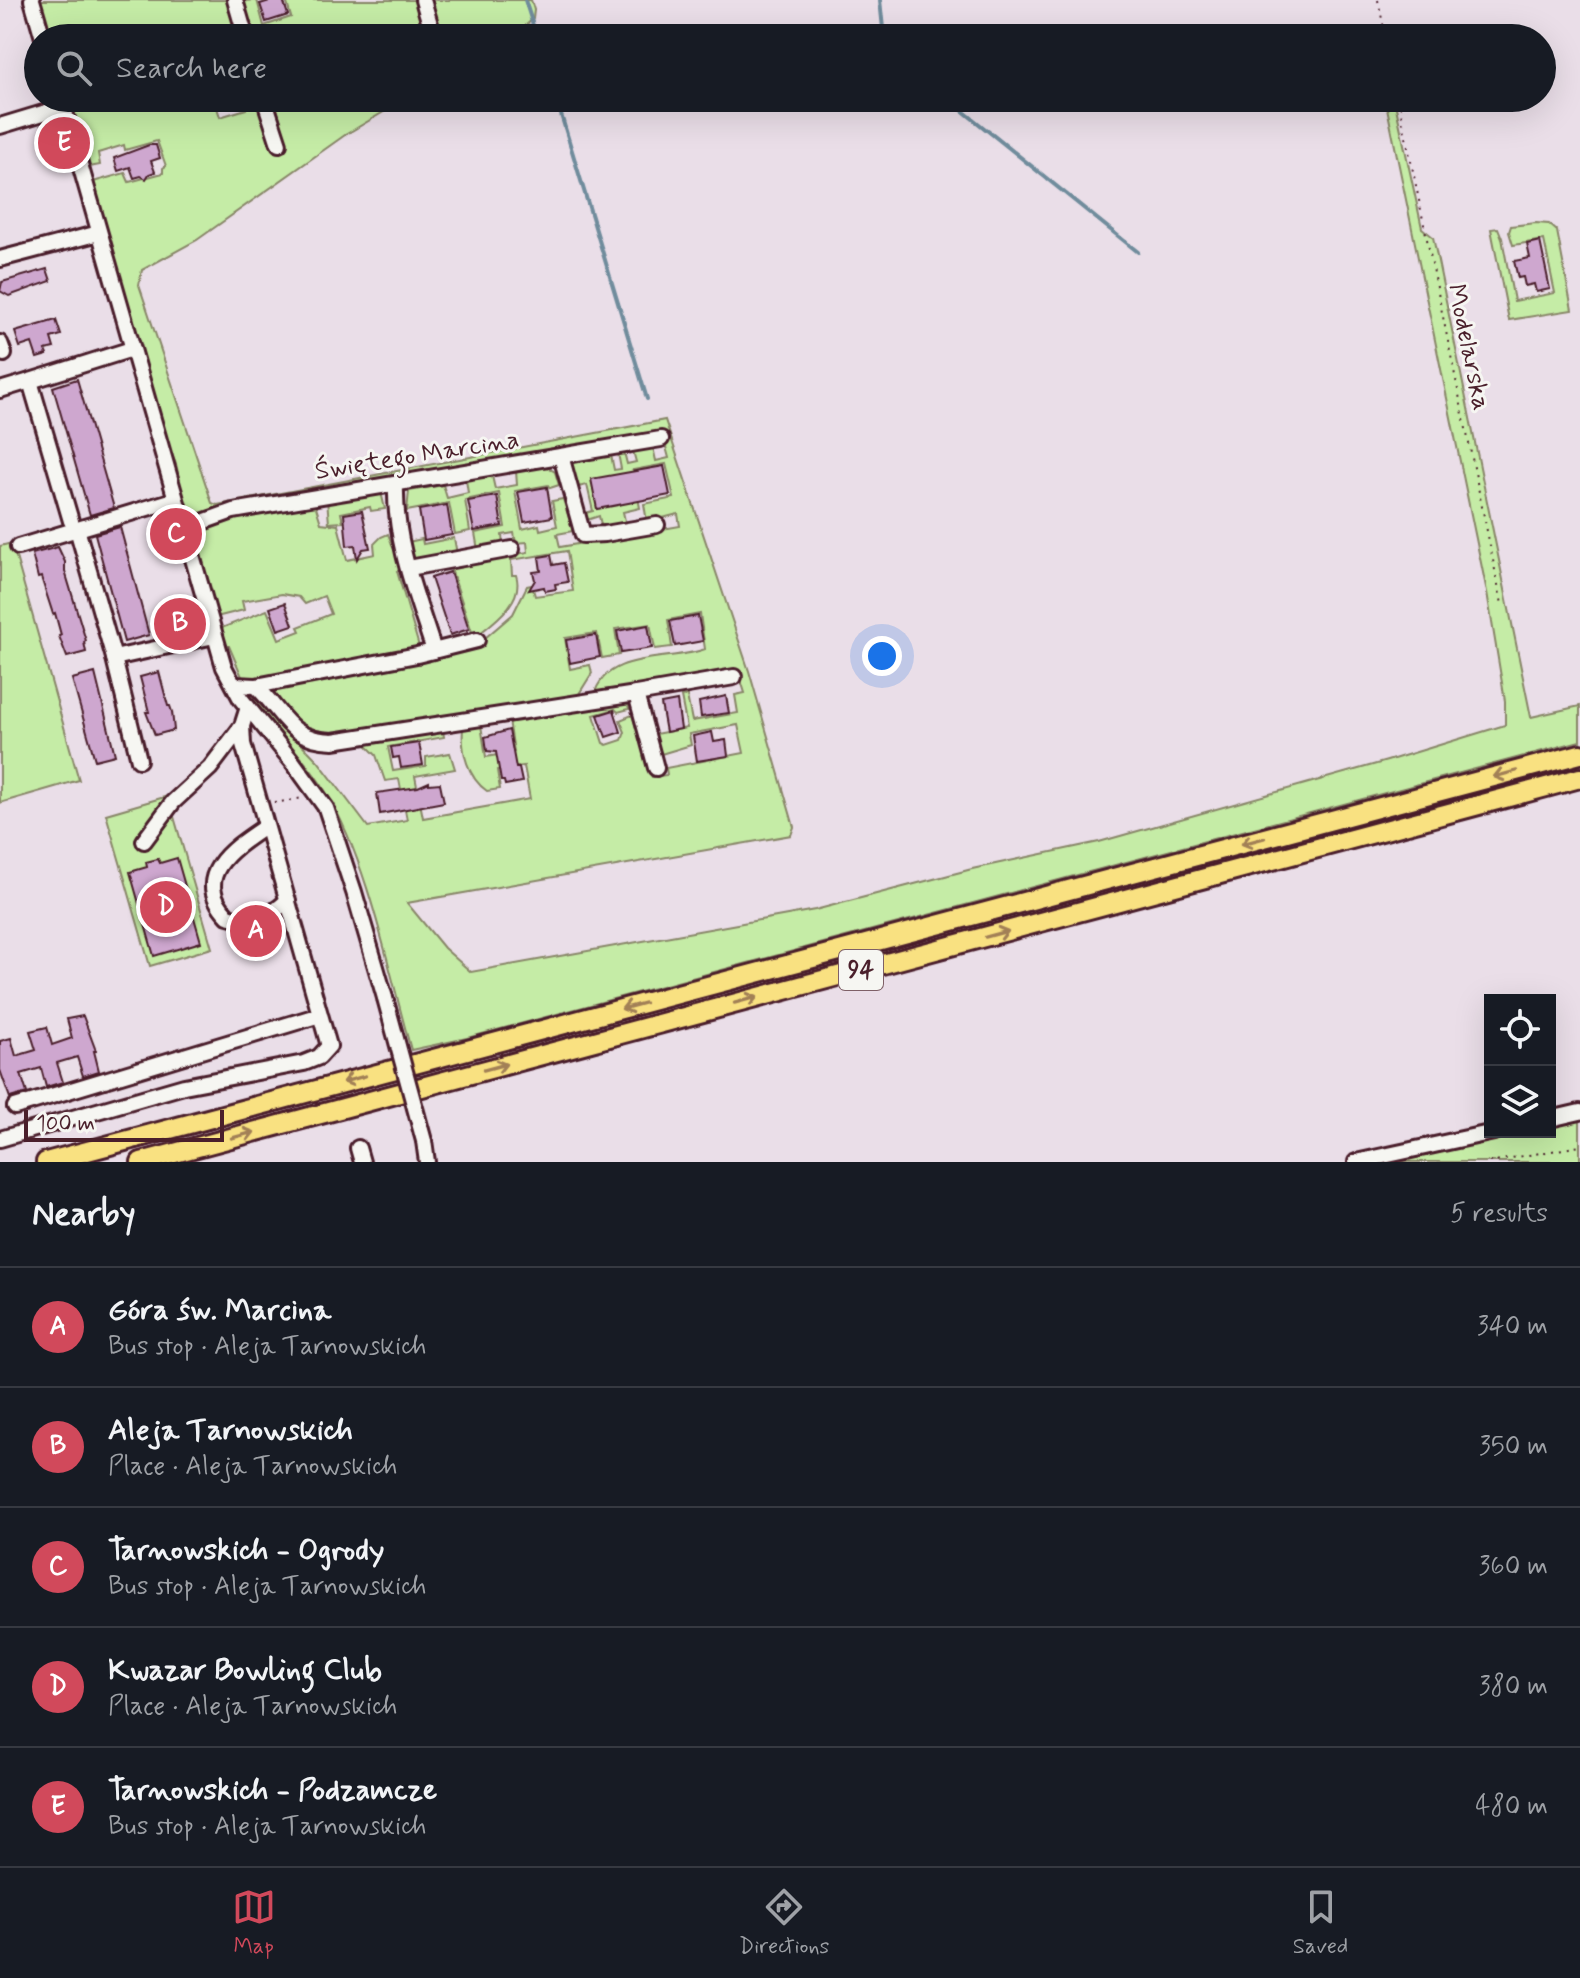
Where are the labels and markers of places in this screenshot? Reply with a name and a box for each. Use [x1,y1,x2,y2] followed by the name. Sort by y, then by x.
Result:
[38,113,90,173] pin: E
[150,504,202,564] pin: C
[154,594,206,654] pin: B
[140,877,192,937] pin: D
[230,901,282,961] pin: A

